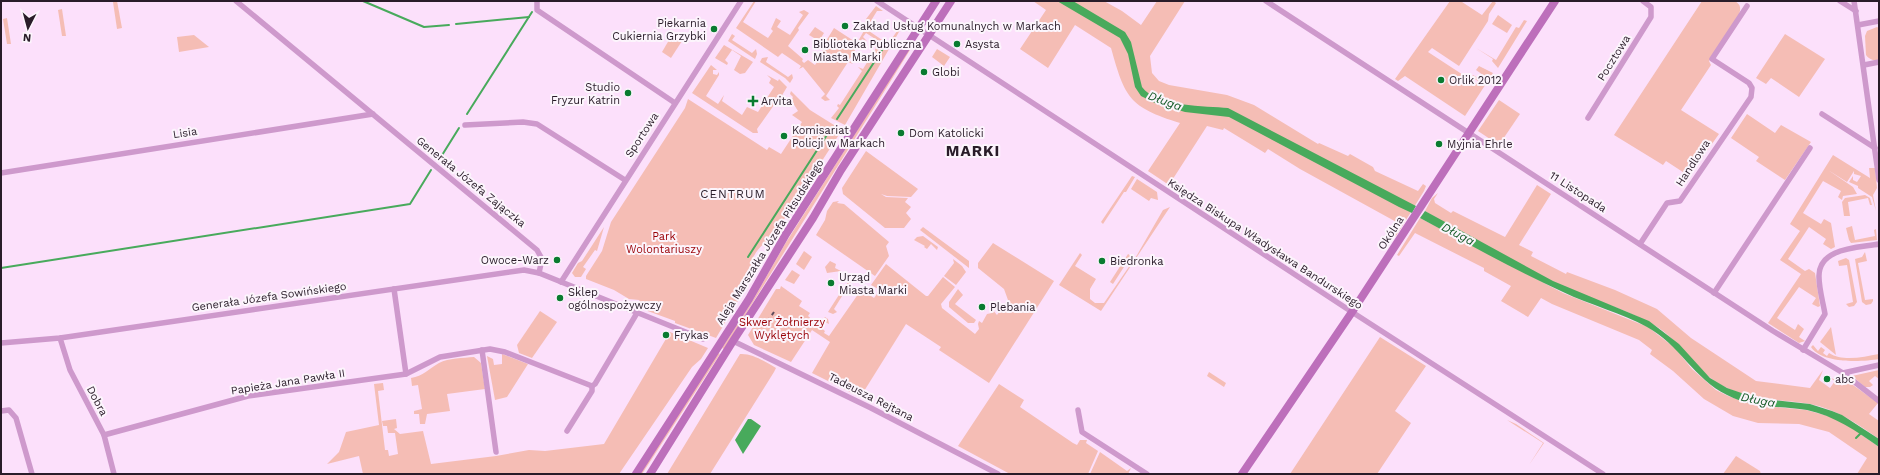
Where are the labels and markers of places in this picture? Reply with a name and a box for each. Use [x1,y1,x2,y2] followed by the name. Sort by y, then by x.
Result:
[612,17,706,43] place label: Piekarnia Cukiernia Grzybki
[853,20,1061,33] place label: Zakład Usług Komunalnych w Markach
[840,21,850,31] marker: Zakład Usług Komunalnych w Markach
[709,24,719,34] marker: Piekarnia Cukiernia Grzybki
[813,38,921,64] place label: Biblioteka Publiczna Miasta Marki
[965,38,1000,51] place label: Asysta
[952,39,962,49] marker: Asysta
[800,45,810,55] marker: Biblioteka Publiczna Miasta Marki
[932,66,960,79] place label: Globi
[919,67,929,77] marker: Globi
[1449,74,1502,87] place label: Orlik 2012
[1436,75,1446,85] marker: Orlik 2012
[551,81,620,107] place label: Studio Fryzur Katrin
[623,88,633,98] marker: Studio Fryzur Katrin
[761,95,792,108] place label: Arvita
[748,96,758,106] marker: Arvita
[792,124,885,150] place label: Komisariat Policji w Markach
[909,127,984,140] place label: Dom Katolicki
[896,128,906,138] marker: Dom Katolicki
[779,131,789,141] marker: Komisariat Policji w Markach
[1447,138,1512,151] place label: Myjnia Ehrle
[1434,139,1444,149] marker: Myjnia Ehrle
[481,254,549,267] place label: Owoce-Warz
[552,255,562,265] marker: Owoce-Warz
[1110,255,1163,268] place label: Biedronka
[1097,256,1107,266] marker: Biedronka
[839,271,907,297] place label: Urząd Miasta Marki
[826,278,836,288] marker: Urząd Miasta Marki
[568,286,662,312] place label: Sklep ogólnospożywczy
[555,293,565,303] marker: Sklep ogólnospożywczy
[990,301,1036,314] place label: Plebania
[977,302,987,312] marker: Plebania
[674,329,709,342] place label: Frykas
[661,330,671,340] marker: Frykas
[1835,373,1854,386] place label: abc
[1822,374,1832,384] marker: abc

